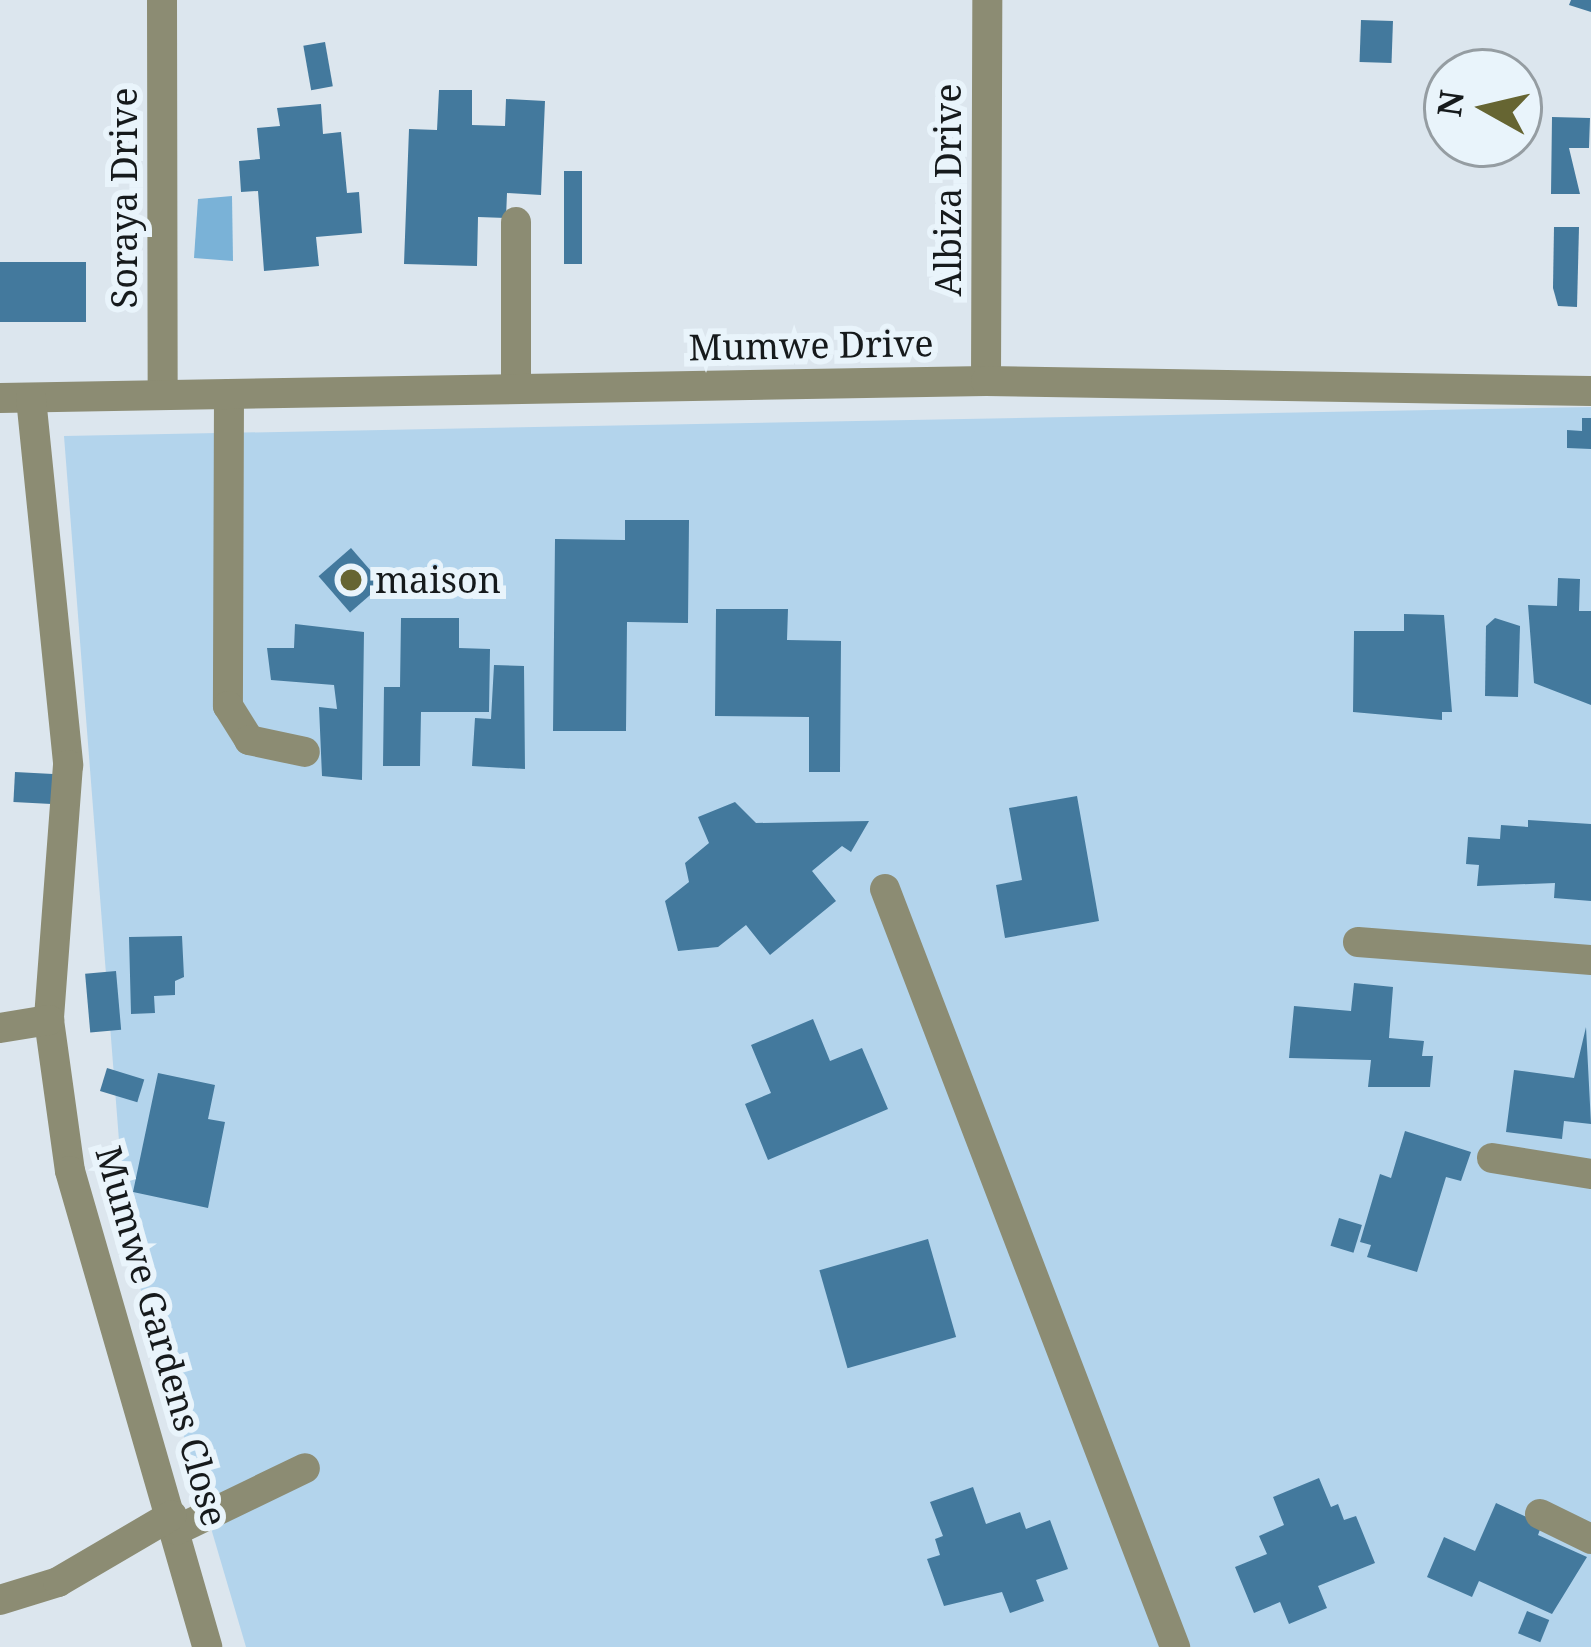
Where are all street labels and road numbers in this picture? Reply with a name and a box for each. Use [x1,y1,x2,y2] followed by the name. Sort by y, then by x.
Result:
[926,84,970,296] street label: Albiza Drive
[102,88,146,308] street label: Soraya Drive
[688,321,934,369] street label: Mumwe Drive
[87,1141,237,1531] street label: Mumwe Gardens Close

